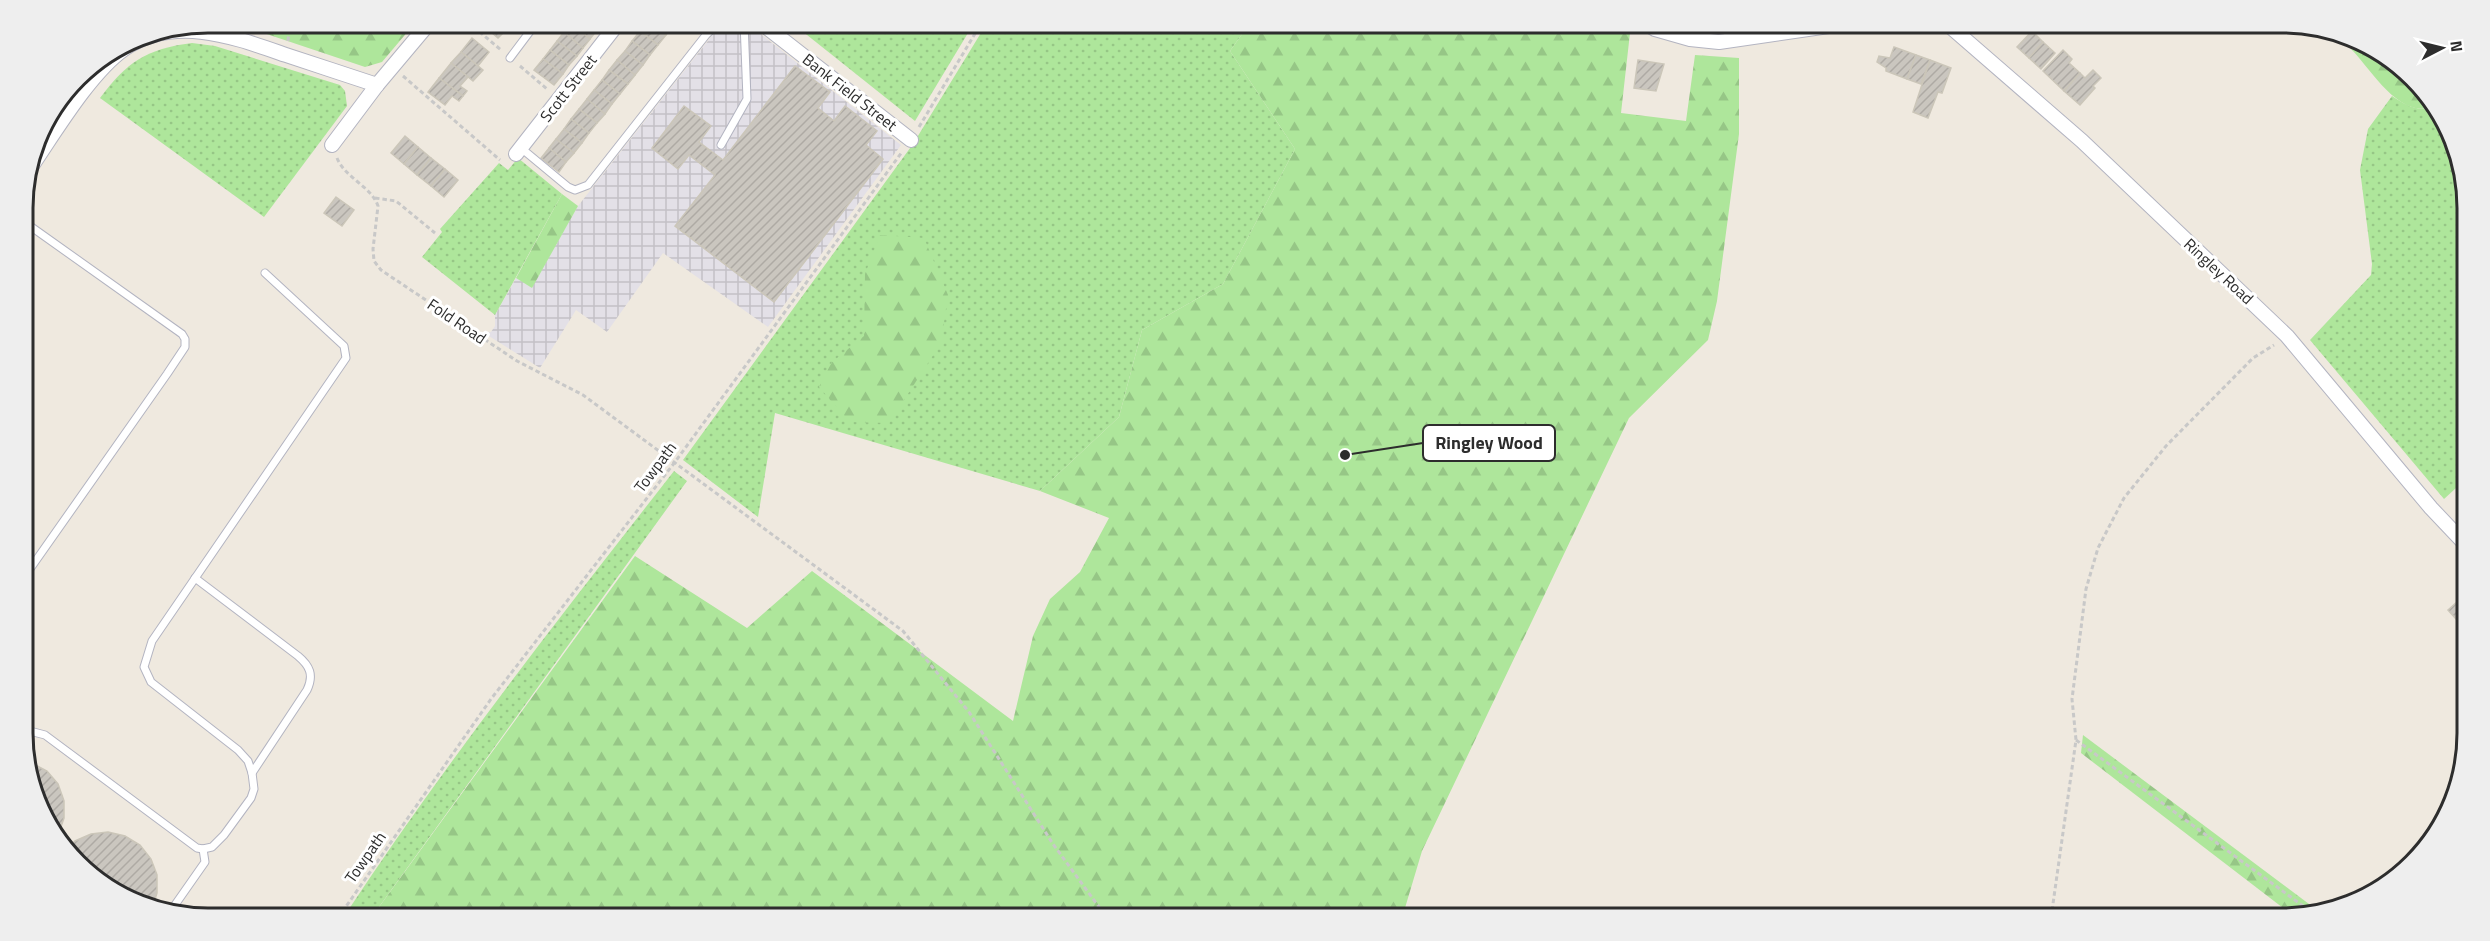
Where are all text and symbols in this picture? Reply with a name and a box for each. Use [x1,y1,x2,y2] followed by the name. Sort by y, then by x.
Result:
[2412,18,2472,78] north arrow
[2444,39,2469,53] text: N
[797,47,903,137] street label: Bank Field Street
[534,49,602,127] street label: Scott Street
[2179,232,2259,310] street label: Ringley Road
[423,292,491,350] street label: Fold Road
[1423,425,1555,461] callout: Ringley Wood
[1435,429,1543,456] text: Ringley Wood
[628,437,682,497] street label: Towpath
[338,826,392,888] street label: Towpath

